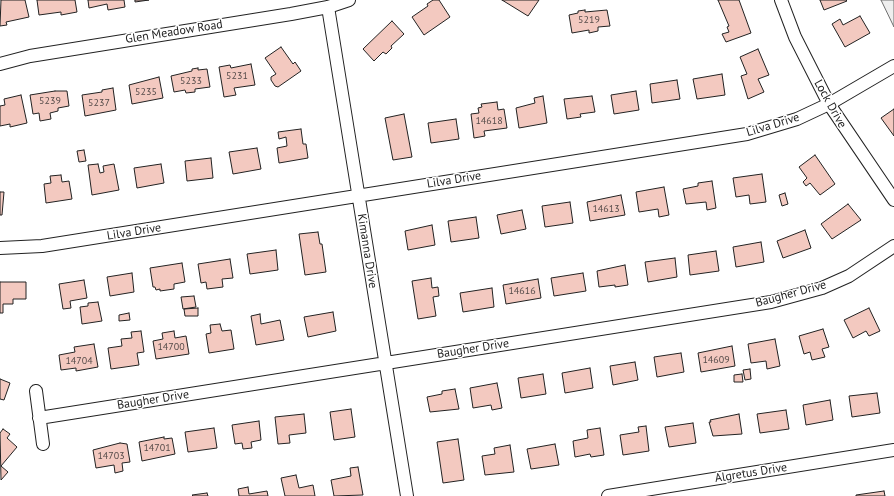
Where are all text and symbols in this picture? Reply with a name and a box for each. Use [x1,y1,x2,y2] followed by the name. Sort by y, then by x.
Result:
[578,14,600,26] house number: 5219
[124,17,224,47] street label: Glen Meadow Road
[226,70,248,82] house number: 5231
[180,75,202,87] house number: 5233
[811,77,849,131] street label: Lock Drive
[135,86,157,98] house number: 5235
[39,95,61,107] house number: 5239
[88,97,110,109] house number: 5237
[745,110,801,140] street label: Lilva Drive
[475,115,503,127] house number: 14618
[426,169,482,191] street label: Lilva Drive
[592,203,620,215] house number: 14613
[354,213,380,289] street label: Kimanna Drive
[106,221,162,243] street label: Lilva Drive
[754,278,828,310] street label: Baugher Drive
[508,285,536,297] house number: 14616
[436,336,510,362] street label: Baugher Drive
[157,341,185,353] house number: 14700
[702,354,730,366] house number: 14609
[65,355,93,367] house number: 14704
[116,387,190,413] street label: Baugher Drive
[143,442,171,454] house number: 14701
[97,450,125,462] house number: 14703
[714,460,788,486] street label: Algretus Drive

